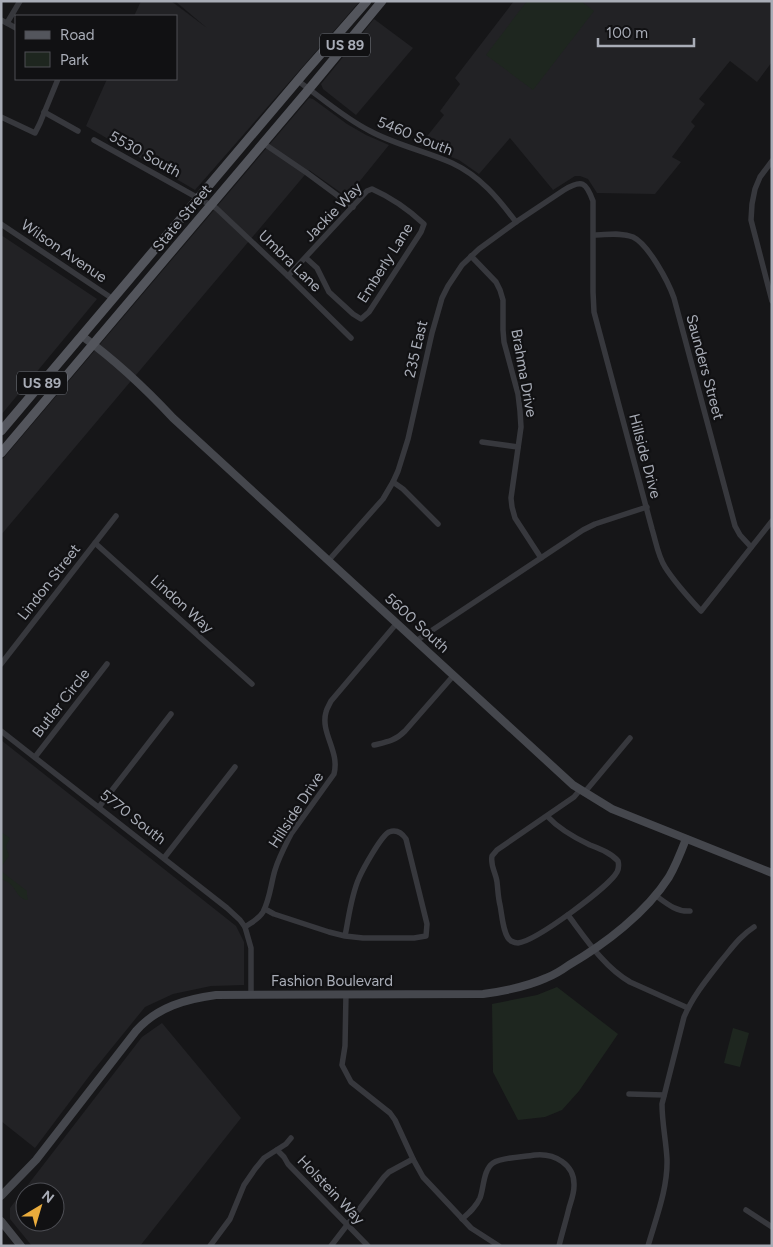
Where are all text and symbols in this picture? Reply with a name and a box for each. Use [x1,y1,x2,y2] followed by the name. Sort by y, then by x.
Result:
[15,15,178,80] legend
[598,15,694,47] scale bar
[606,24,648,42] text: 100 m
[60,26,95,44] text: Road
[320,34,370,56] road number: US 89
[60,51,89,69] text: Park
[375,113,455,159] street label: 5460 South
[106,127,184,181] street label: 5530 South
[300,179,366,245] street label: Jackie Way
[149,181,215,255] street label: State Street
[18,216,110,286] street label: Wilson Avenue
[353,220,417,306] street label: Emberly Lane
[255,227,325,295] street label: Umbra Lane
[682,312,728,422] street label: Saunders Street
[401,318,431,379] street label: 235 East
[507,328,541,418] street label: Brahma Drive
[17,372,67,394] road number: US 89
[625,412,665,500] street label: Hillside Drive
[14,540,84,623] street label: Lindon Street
[147,571,217,637] street label: Lindon Way
[381,589,453,657] street label: 5600 South
[29,665,93,741] street label: Butler Circle
[265,769,327,851] street label: Hillside Drive
[97,786,169,848] street label: 5770 South
[271,972,393,990] street label: Fashion Boulevard
[294,1152,368,1228] street label: Holstein Way
[15,1182,65,1232] north arrow
[38,1187,57,1207] text: N

